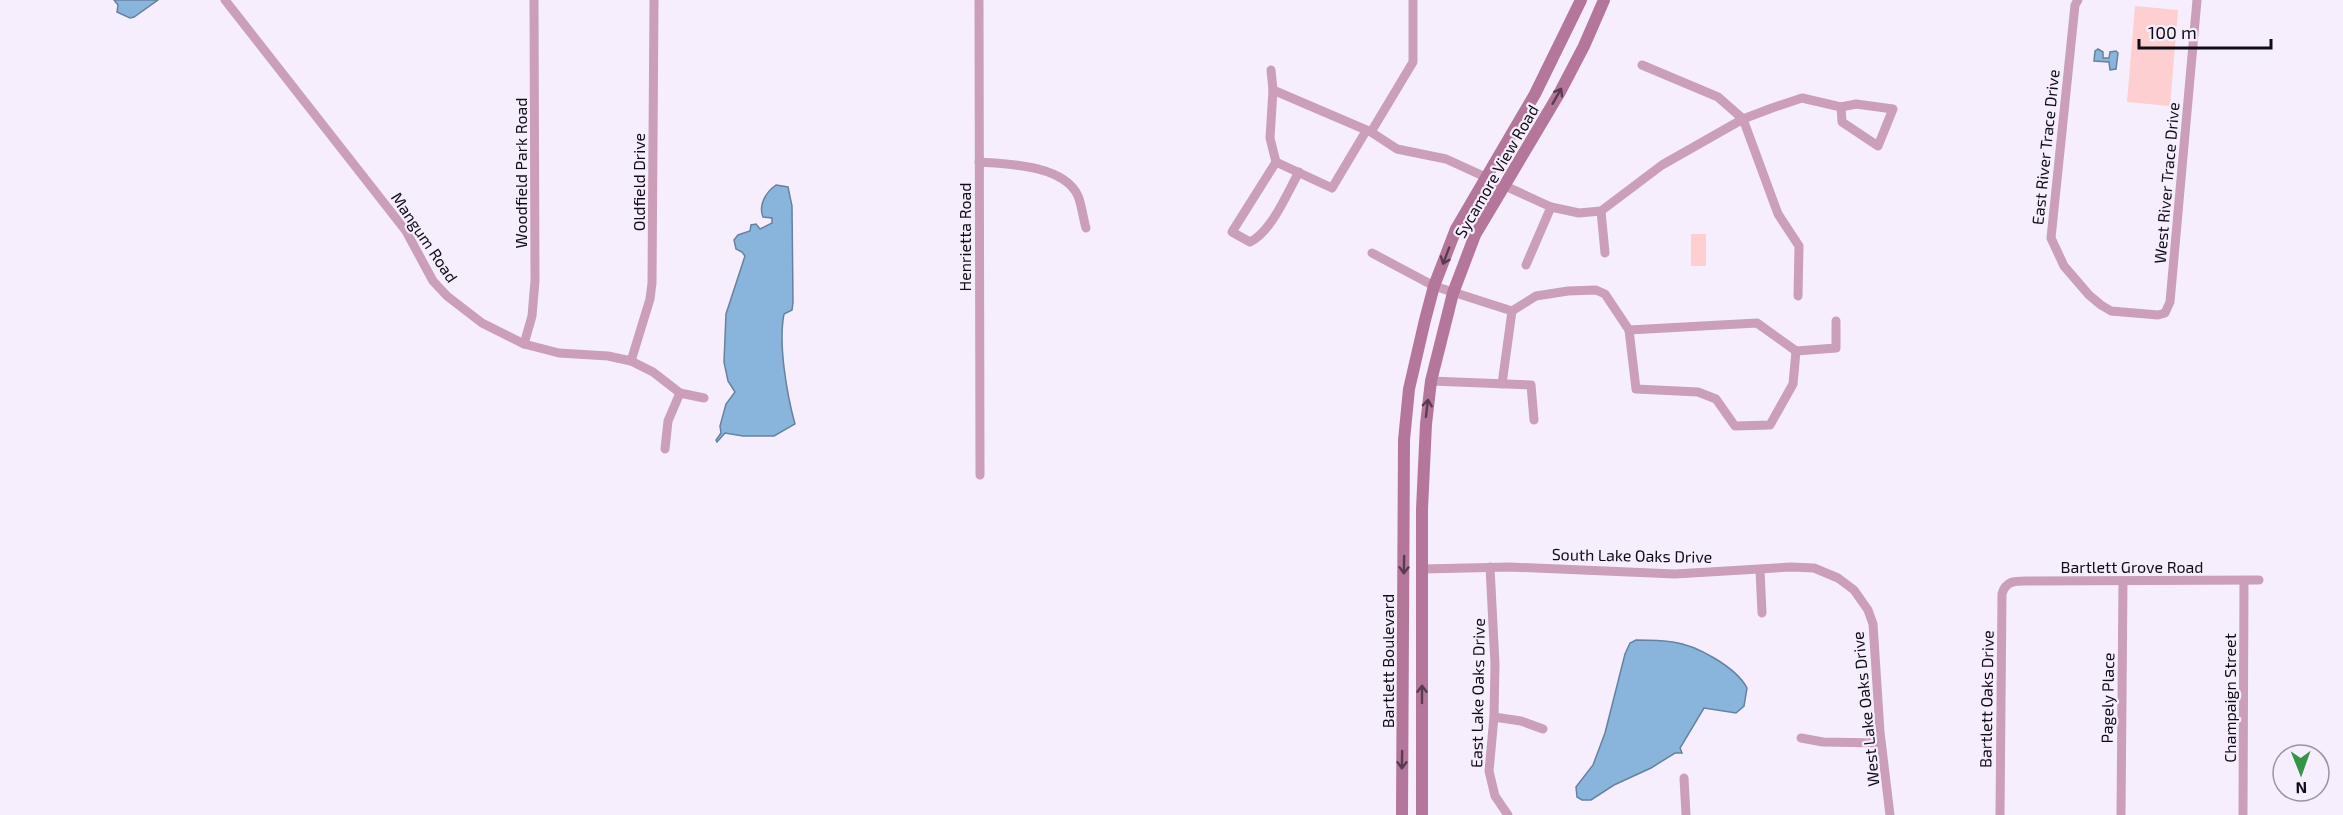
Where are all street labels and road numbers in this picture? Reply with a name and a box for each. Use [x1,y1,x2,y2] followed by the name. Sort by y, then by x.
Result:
[2027,68,2063,226] street label: East River Trace Drive
[511,98,530,248] street label: Woodfield Park Road
[1450,101,1542,241] street label: Sycamore View Road
[2149,101,2183,265] street label: West River Trace Drive
[629,133,648,231] street label: Oldfield Drive
[955,183,974,291] street label: Henrietta Road
[388,188,462,286] street label: Mangum Road
[1552,544,1712,566] street label: South Lake Oaks Drive
[2061,557,2203,576] street label: Bartlett Grove Road
[1378,594,1397,728] street label: Bartlett Boulevard
[1466,618,1488,768] street label: East Lake Oaks Drive
[1975,630,1997,768] street label: Bartlett Oaks Drive
[1847,631,1883,787] street label: West Lake Oaks Drive
[2220,633,2239,763] street label: Champaign Street
[2097,652,2117,744] street label: Pagely Place

